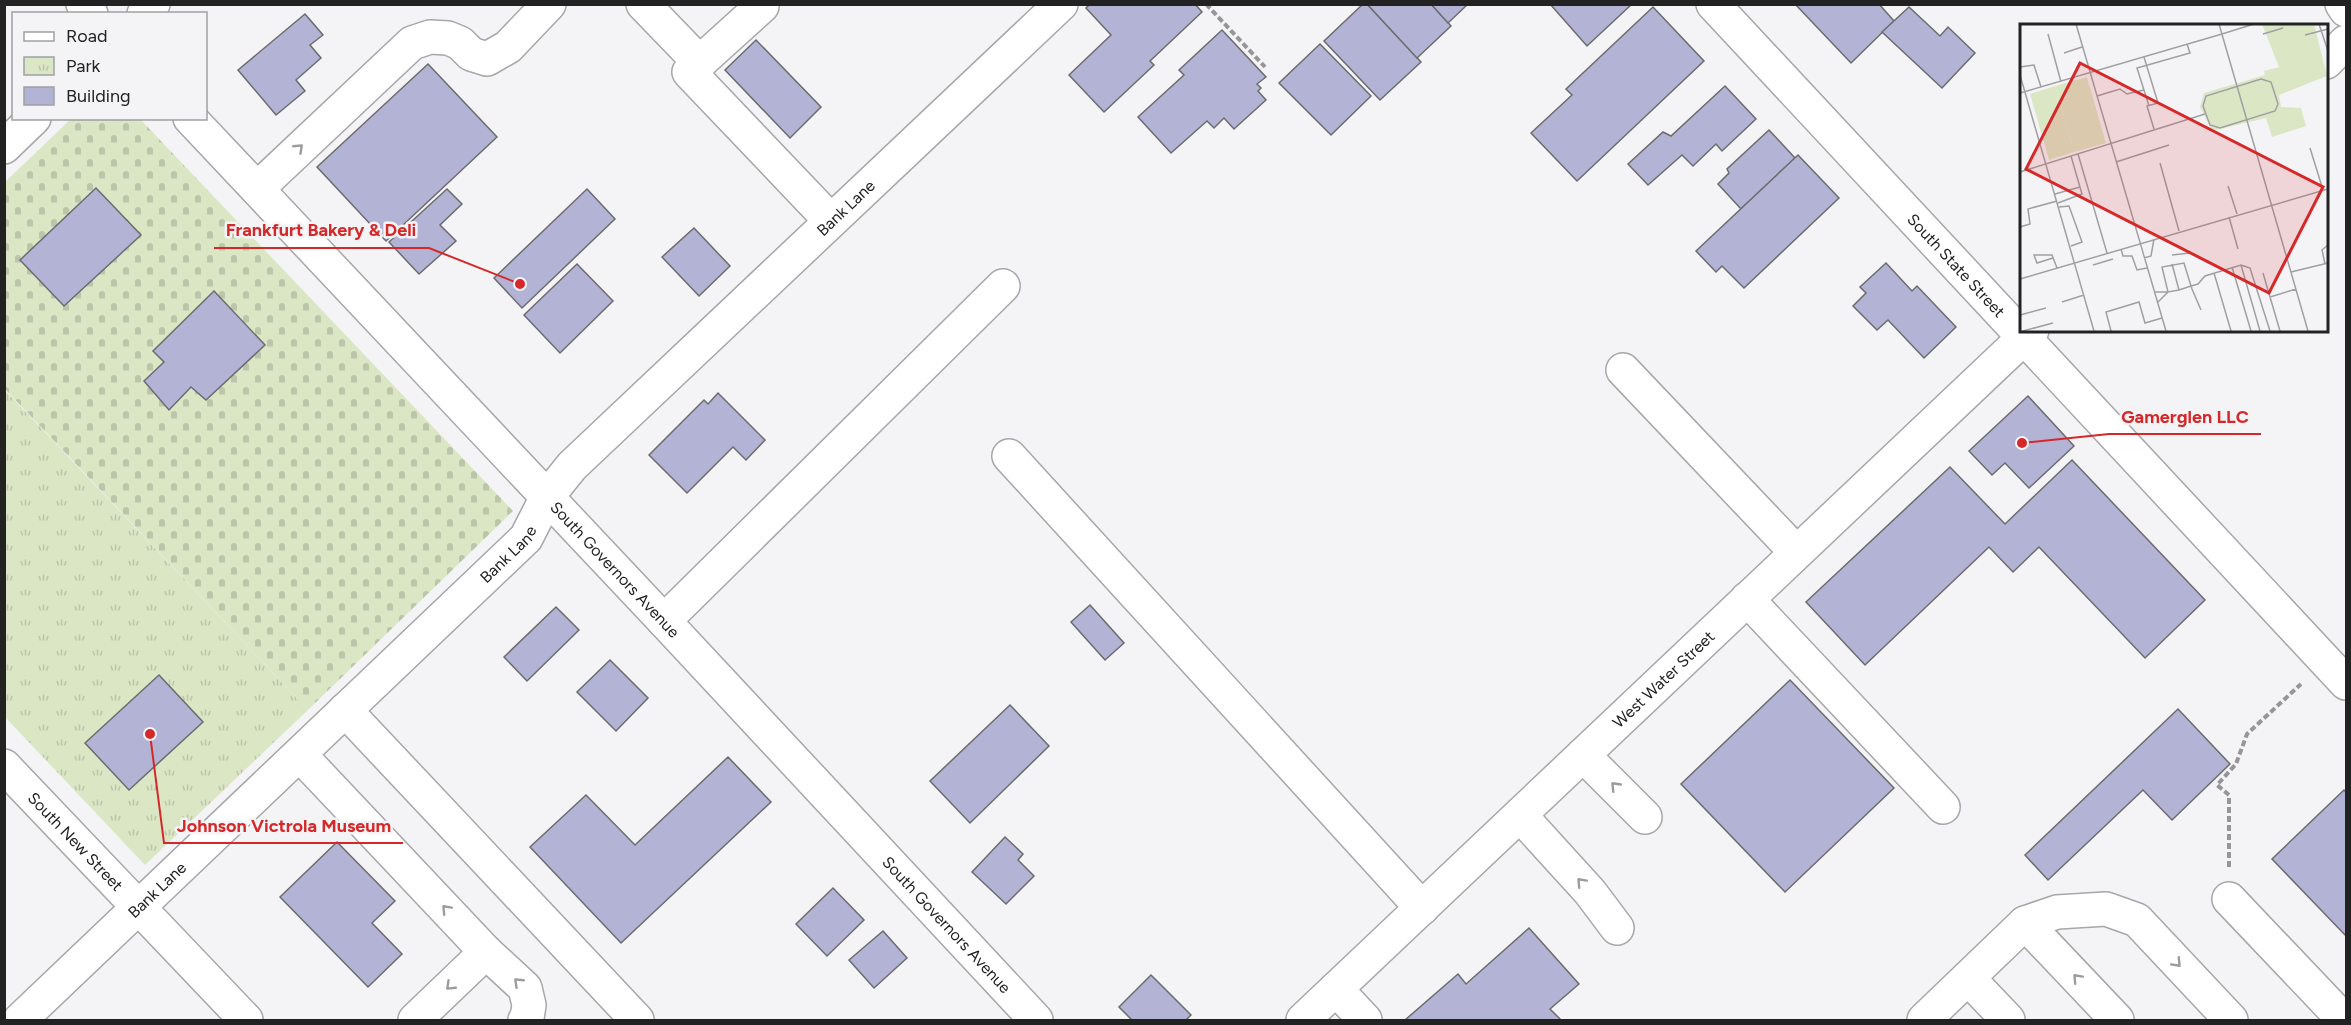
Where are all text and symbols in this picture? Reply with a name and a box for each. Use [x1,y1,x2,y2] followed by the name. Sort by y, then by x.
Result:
[12,12,207,120] legend
[2020,24,2327,332] inset map
[66,25,107,47] text: Road
[66,55,101,77] text: Park
[66,85,131,107] text: Building
[293,144,303,155] one-way arrow
[813,176,879,240] street label: Bank Lane
[1903,210,2009,321] street label: South State Street
[214,212,429,248] callout: Frankfurt Bakery & Deli
[226,219,416,241] text: Frankfurt Bakery & Deli
[2109,398,2261,434] callout: Gamerglen LLC
[2121,406,2249,428] text: Gamerglen LLC
[546,498,684,642] street label: South Governors Avenue
[476,522,541,587] street label: Bank Lane
[1609,627,1718,732] street label: West Water Street
[1611,782,1622,793] one-way arrow
[24,788,127,895] street label: South New Street
[164,807,403,843] callout: Johnson Victrola Museum
[177,815,391,837] text: Johnson Victrola Museum
[878,853,1015,997] street label: South Governors Avenue
[124,858,190,922] street label: Bank Lane
[1577,878,1588,889] one-way arrow
[442,906,453,916] one-way arrow
[2170,956,2181,967] one-way arrow
[2073,974,2084,985] one-way arrow
[514,978,524,989] one-way arrow
[447,979,458,990] one-way arrow

